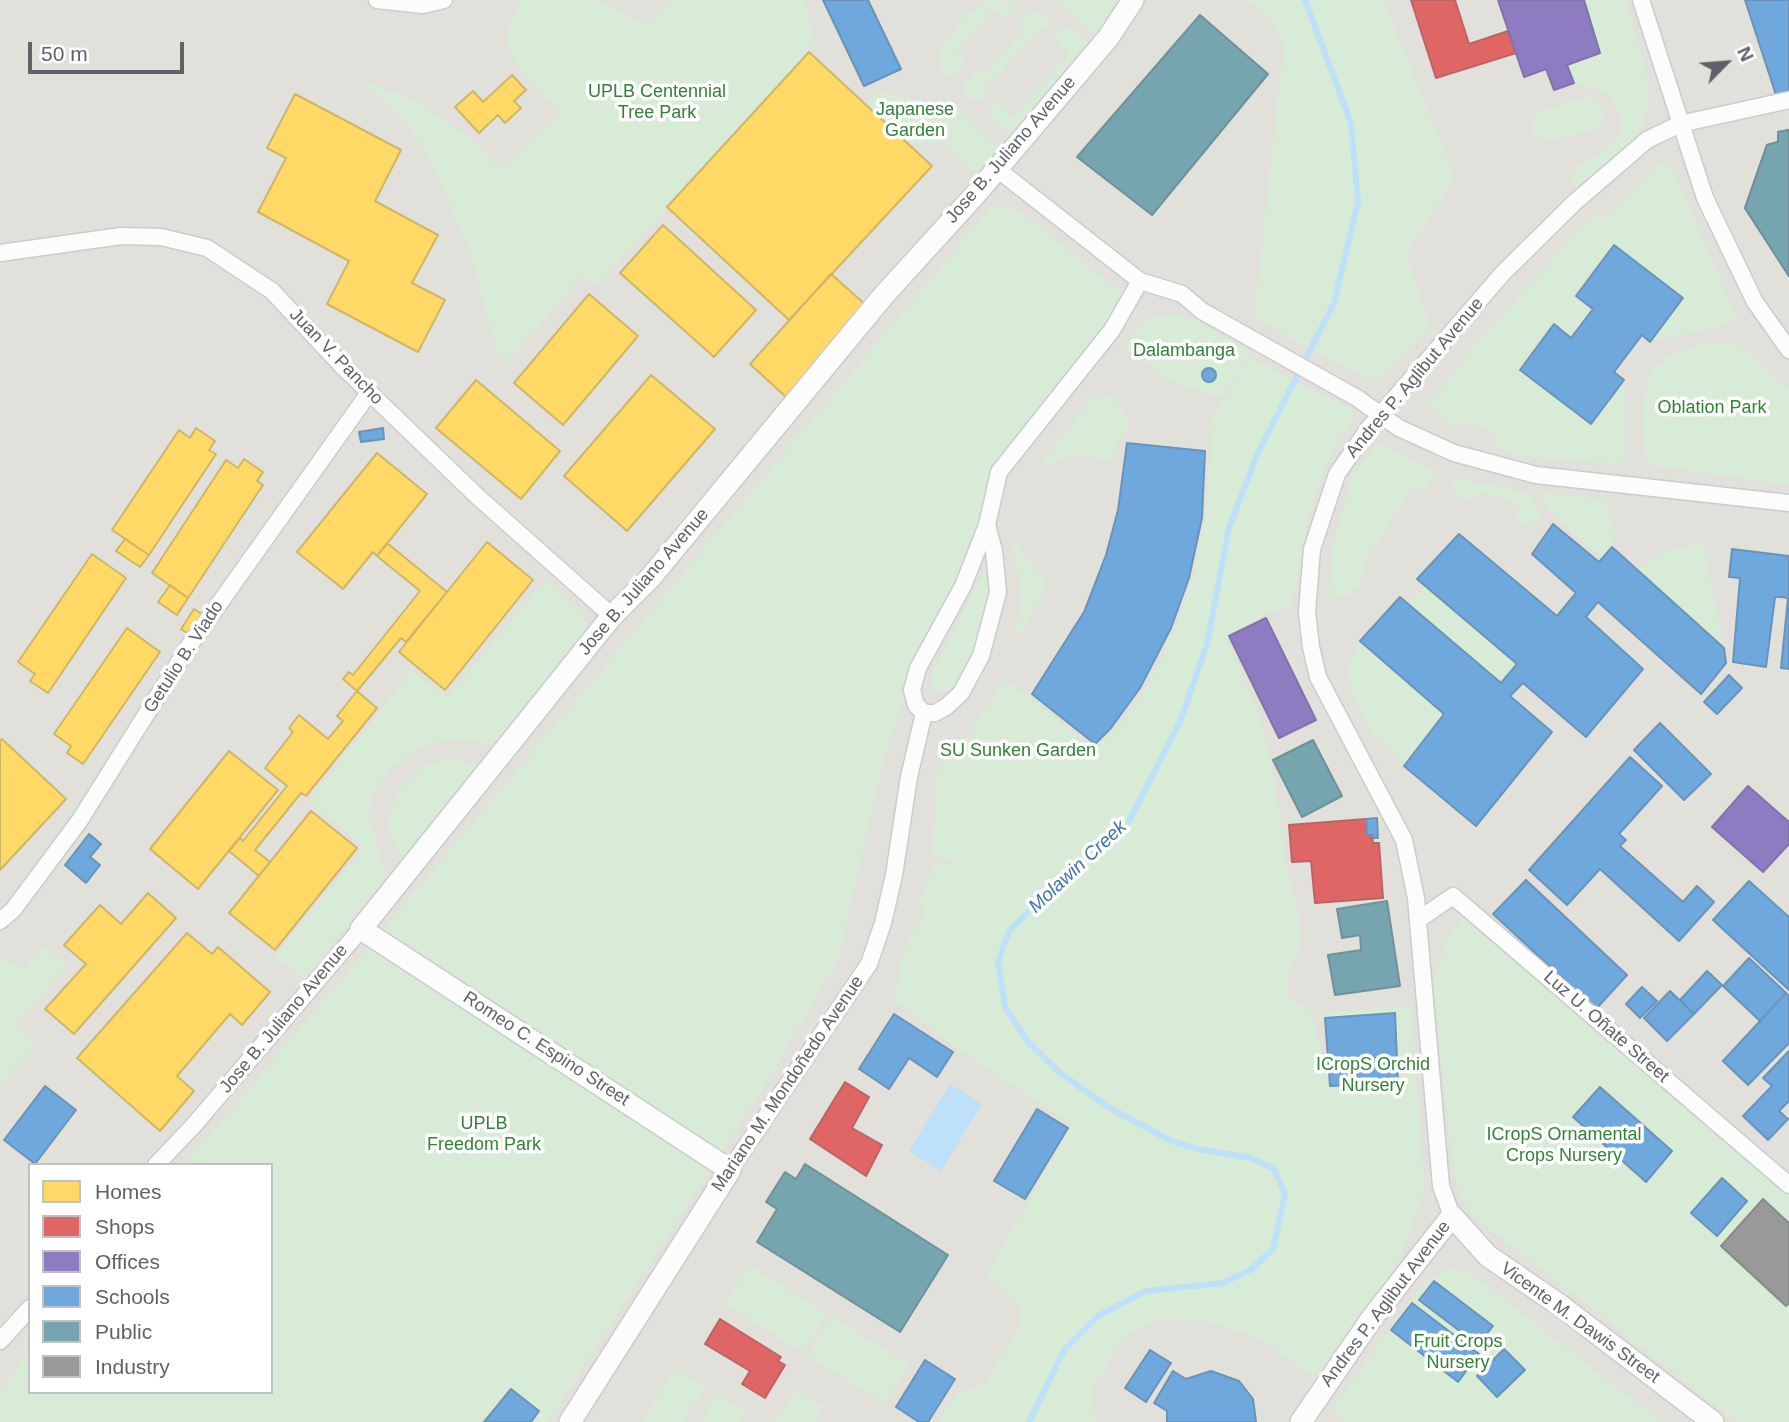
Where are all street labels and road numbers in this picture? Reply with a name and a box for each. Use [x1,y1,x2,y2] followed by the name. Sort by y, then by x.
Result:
[941,72,1081,228] street label: Jose B. Juliano Avenue
[1342,294,1488,462] street label: Andres P. Aglibut Avenue
[285,304,387,410] street label: Juan V. Pancho
[574,504,714,660] street label: Jose B. Juliano Avenue
[140,597,228,717] street label: Getulio B. Viado
[215,940,353,1098] street label: Jose B. Juliano Avenue
[1539,967,1673,1087] street label: Luz U. Oñate Street
[708,972,868,1196] street label: Mariano M. Mondoñedo Avenue
[459,987,633,1111] street label: Romeo C. Espino Street
[1316,1217,1456,1391] street label: Andres P. Aglibut Avenue
[1496,1258,1664,1388] street label: Vicente M. Dawis Street

